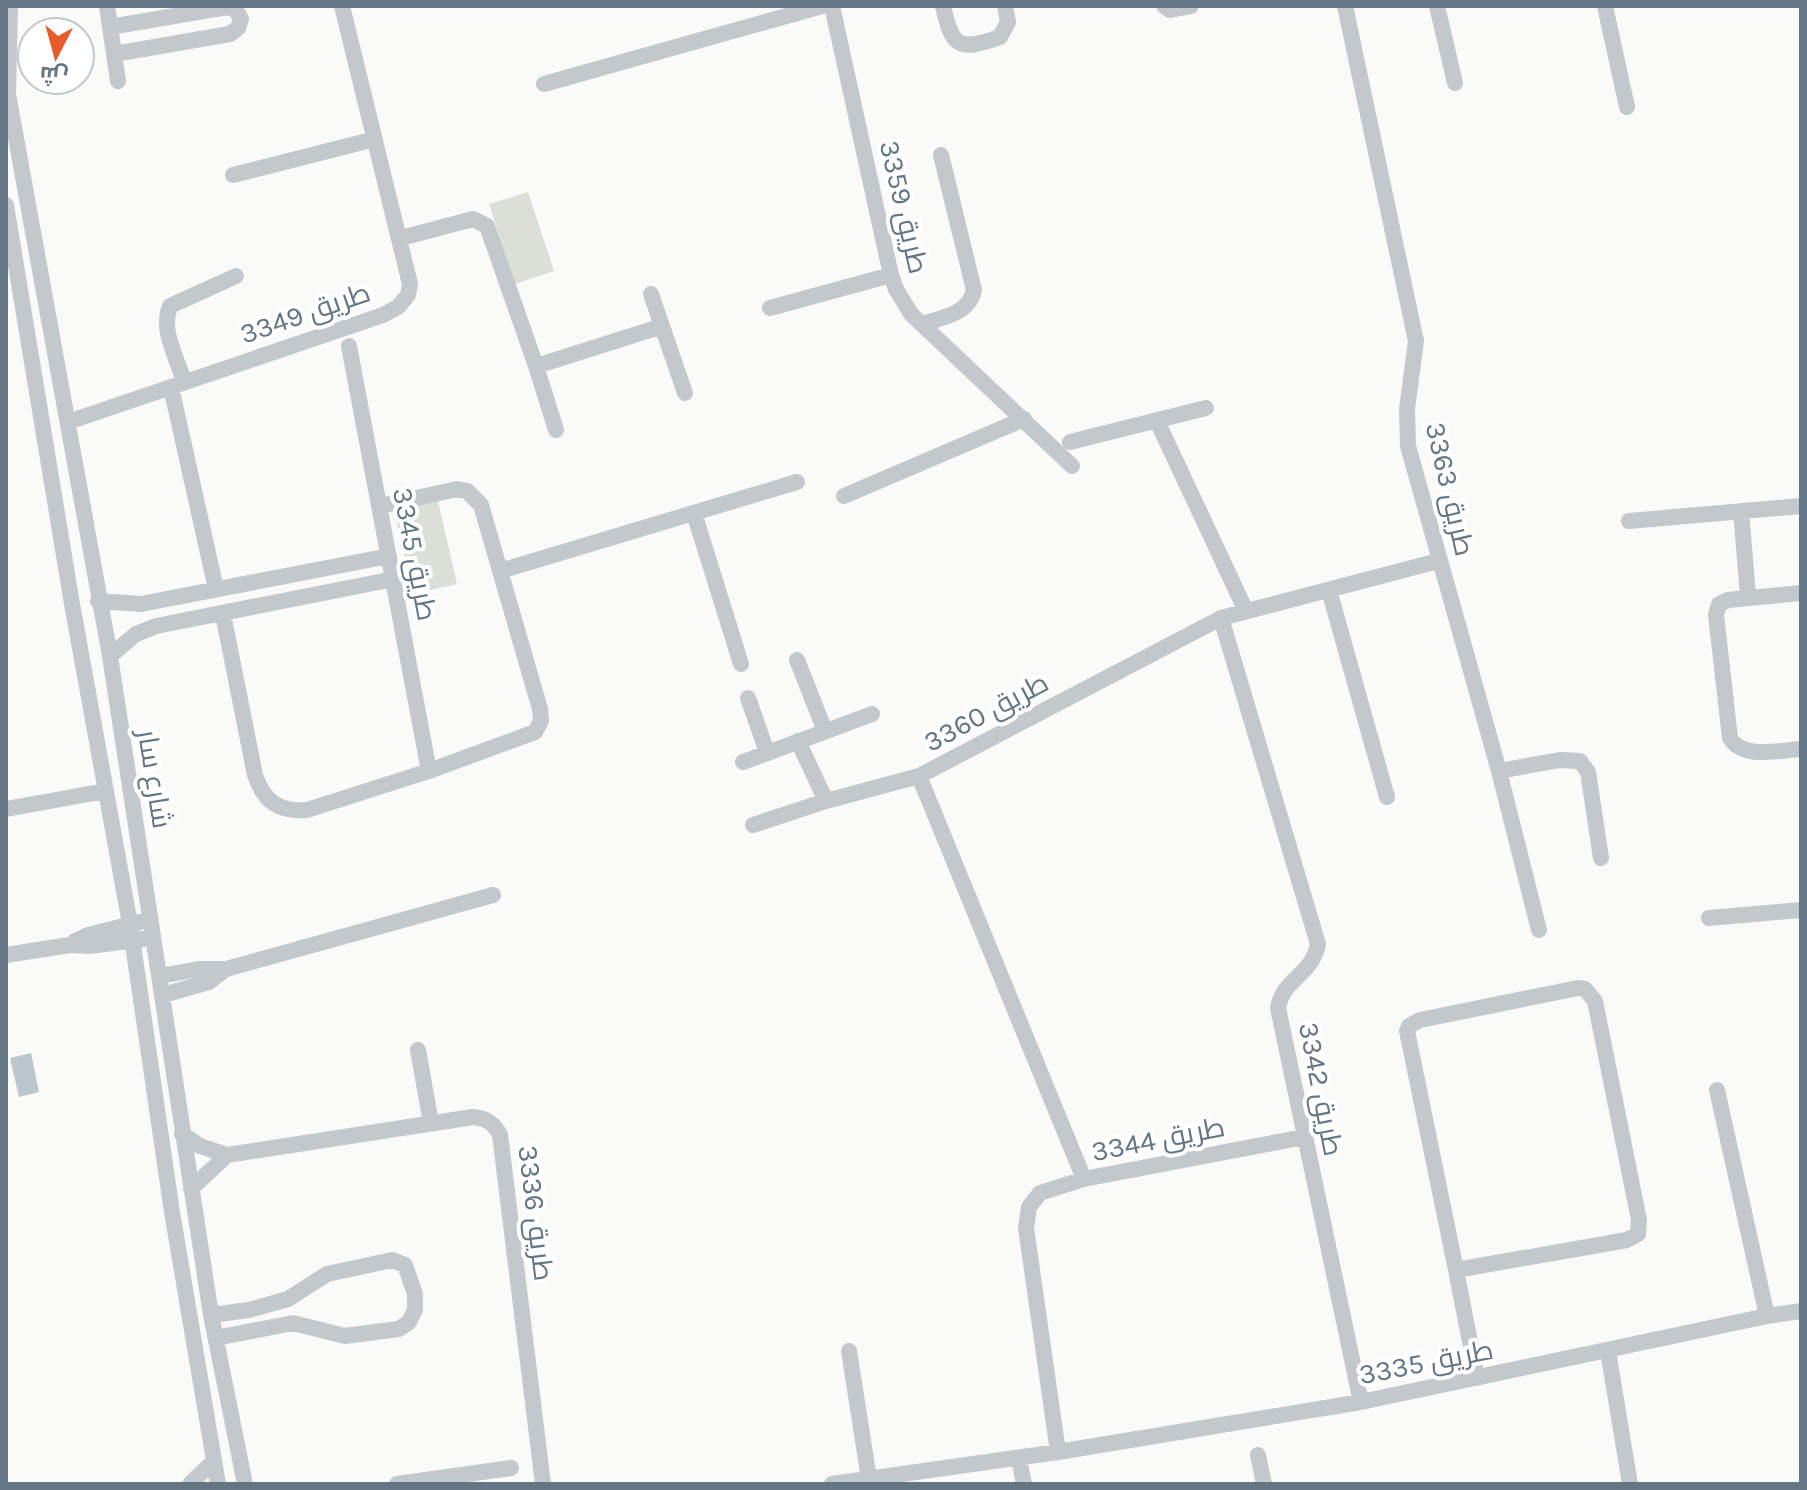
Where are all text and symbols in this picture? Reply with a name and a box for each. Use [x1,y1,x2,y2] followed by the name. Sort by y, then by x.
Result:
[16,16,96,96] north arrow
[39,60,69,89] text: ش
[873,137,935,277] street label: طريق 3359
[236,275,374,351] street label: طريق 3349
[1419,419,1481,559] street label: طريق 3363
[386,485,444,623] street label: طريق 3345
[918,665,1054,759] street label: طريق 3360
[129,725,179,831] street label: شارع سار
[1292,1019,1350,1159] street label: طريق 3342
[1089,1110,1227,1168] street label: طريق 3344
[511,1143,561,1283] street label: طريق 3336
[1356,1333,1496,1391] street label: طريق 3335

